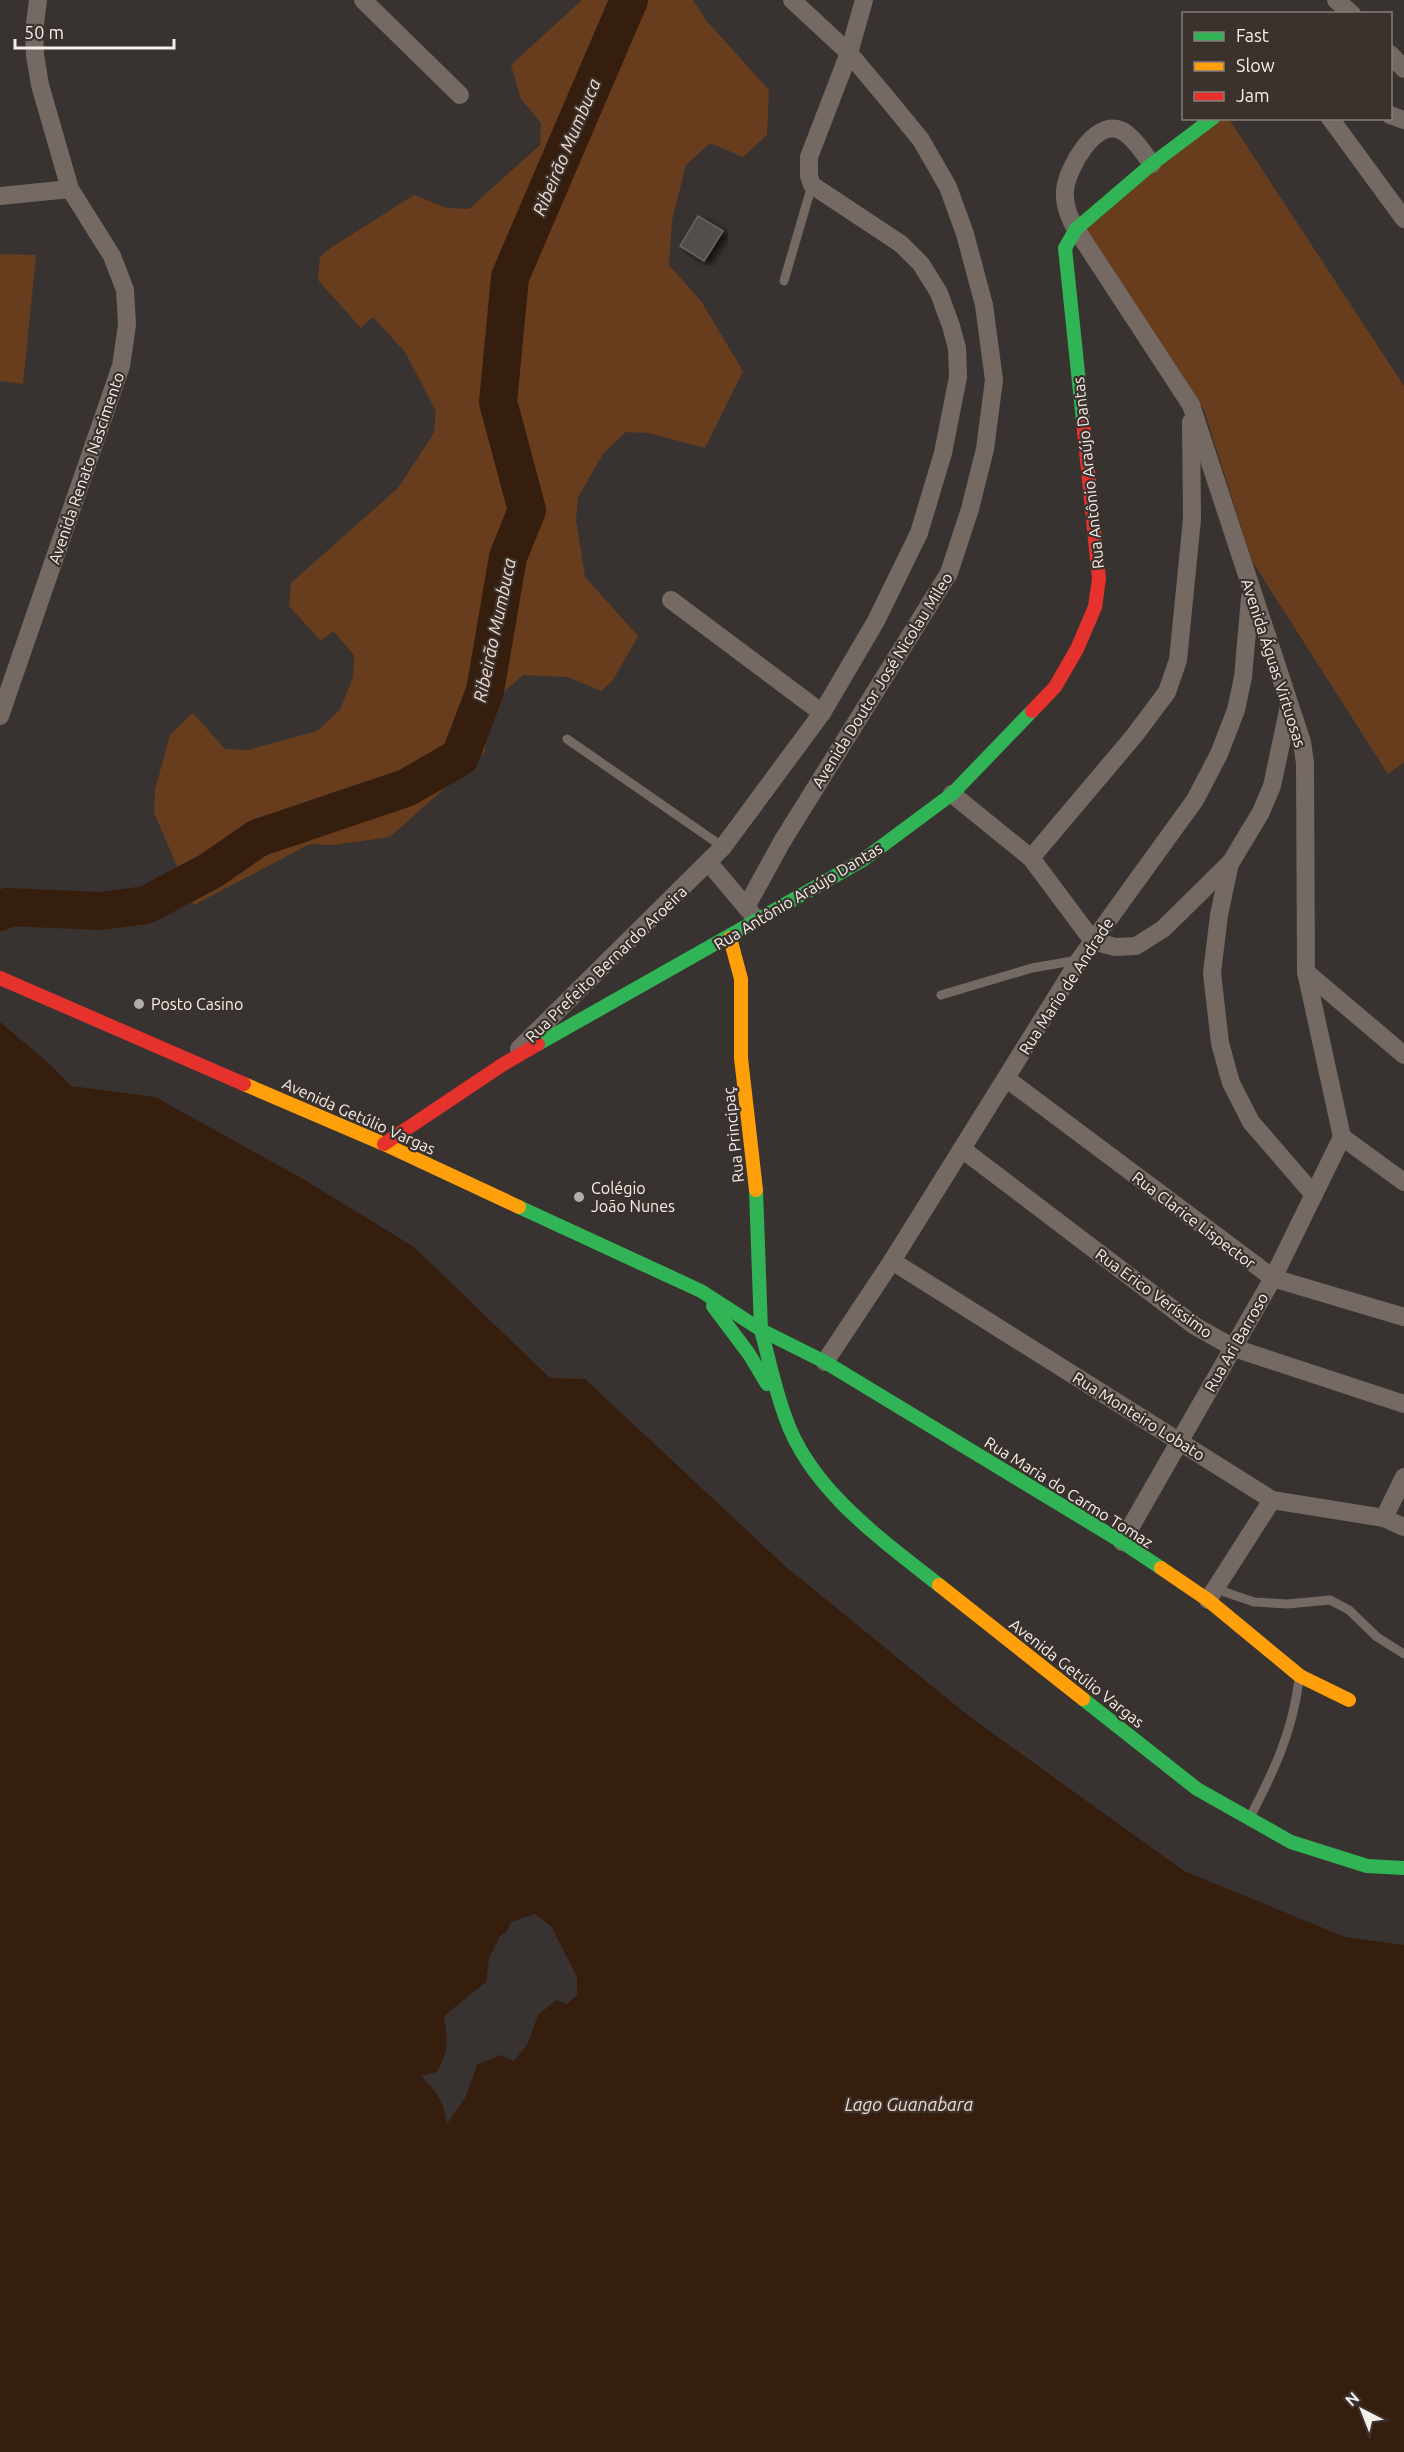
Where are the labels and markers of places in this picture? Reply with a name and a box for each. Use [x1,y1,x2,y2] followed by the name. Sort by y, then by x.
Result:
[151,995,243,1013] place label: Posto Casino
[132,997,146,1011] marker: Posto Casino
[591,1179,675,1215] place label: Colégio João Nunes
[572,1190,586,1204] marker: Colégio João Nunes

